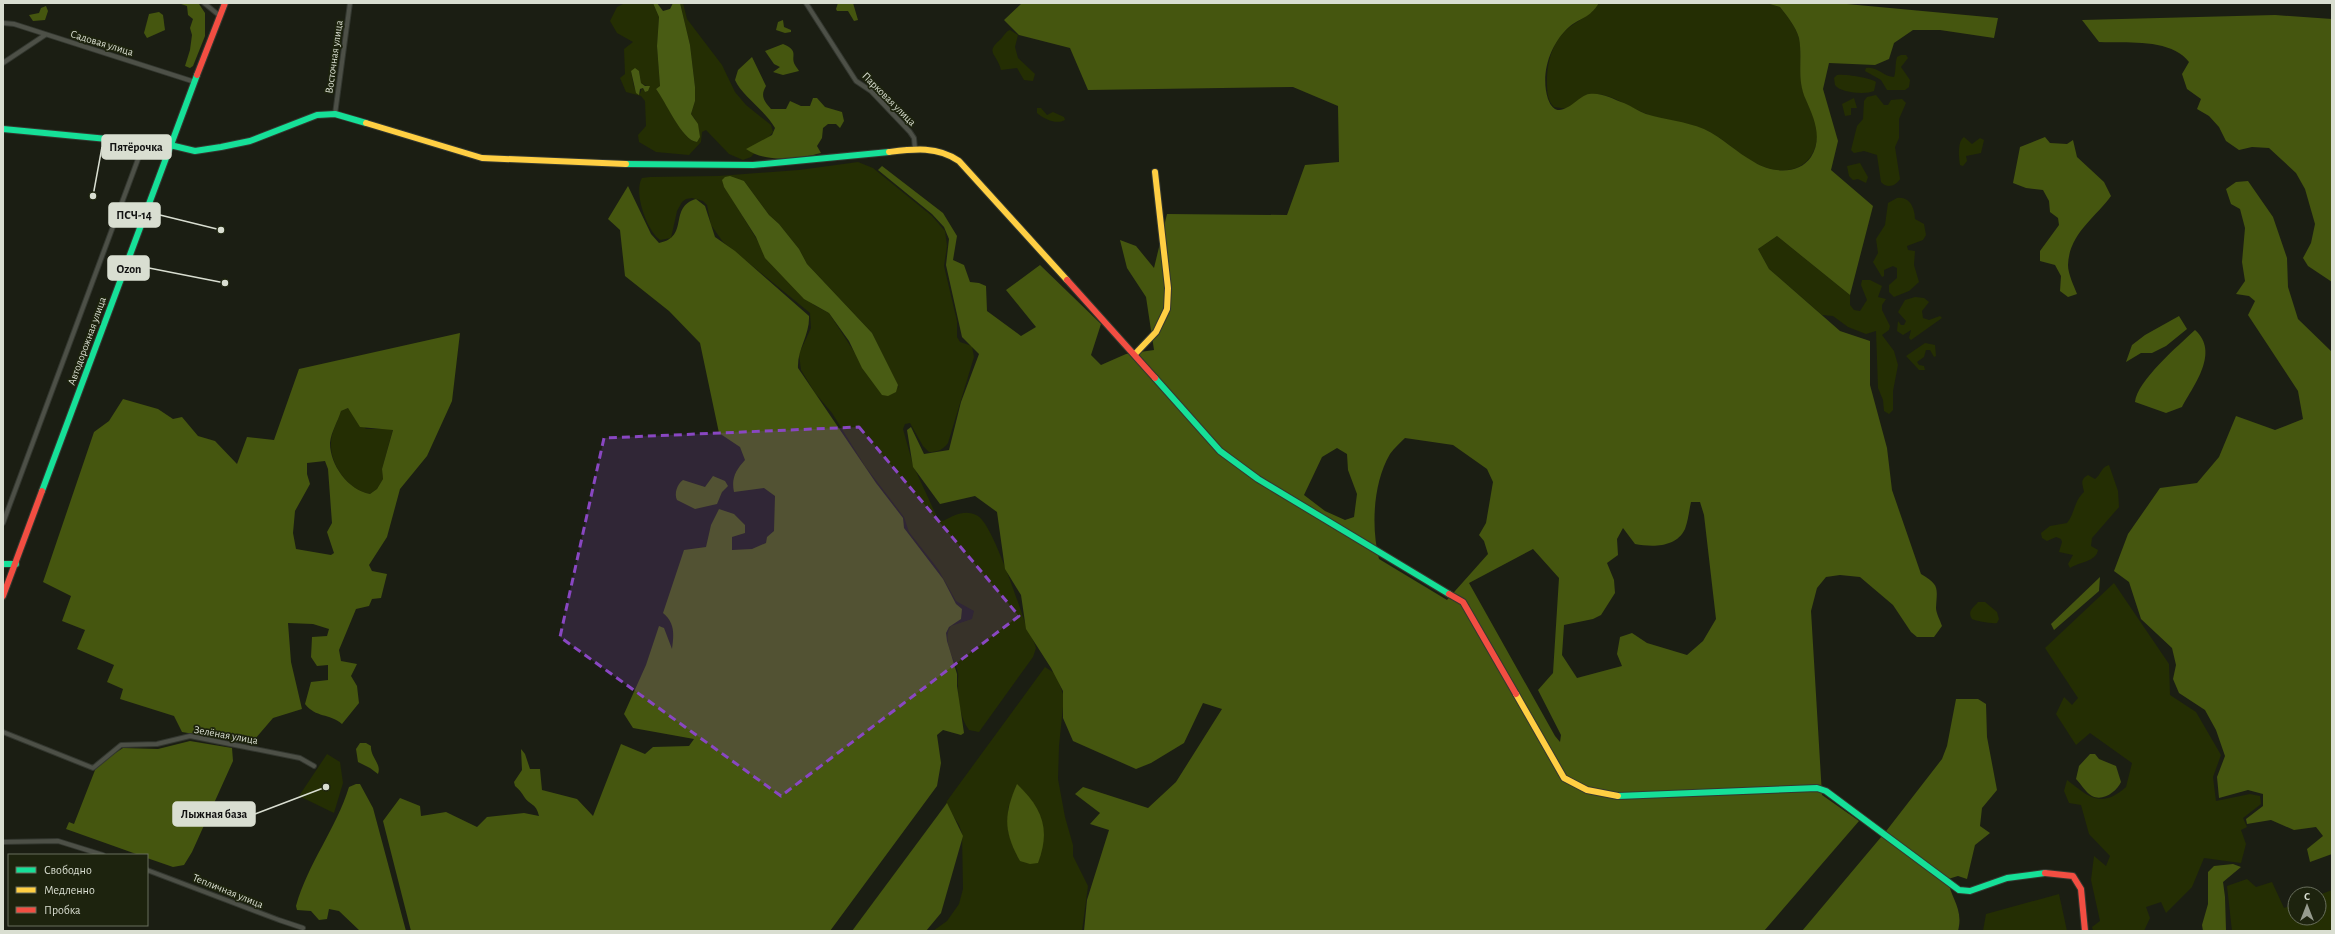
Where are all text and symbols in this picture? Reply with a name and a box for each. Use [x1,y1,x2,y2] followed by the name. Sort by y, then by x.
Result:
[323,20,345,94] street label: Восточная улица
[69,28,135,58] street label: Садовая улица
[860,70,918,128] street label: Парковая улица
[102,135,171,159] callout: Пятёрочка
[109,141,163,153] text: Пятёрочка
[109,203,160,227] callout: ПСЧ-14
[116,209,152,221] text: ПСЧ-14
[108,256,149,280] callout: Ozon
[117,263,141,275] text: Ozon
[66,295,108,387] street label: Автодорожная улица
[193,724,259,746] street label: Зелёная улица
[173,802,255,826] callout: Лыжная база
[181,808,248,820] text: Лыжная база
[8,854,148,926] legend
[44,864,92,876] text: Свободно
[191,872,265,910] street label: Тепличная улица
[44,884,95,896] text: Медленно
[2287,886,2327,926] north arrow
[2304,891,2310,902] text: С
[44,904,81,916] text: Пробка

